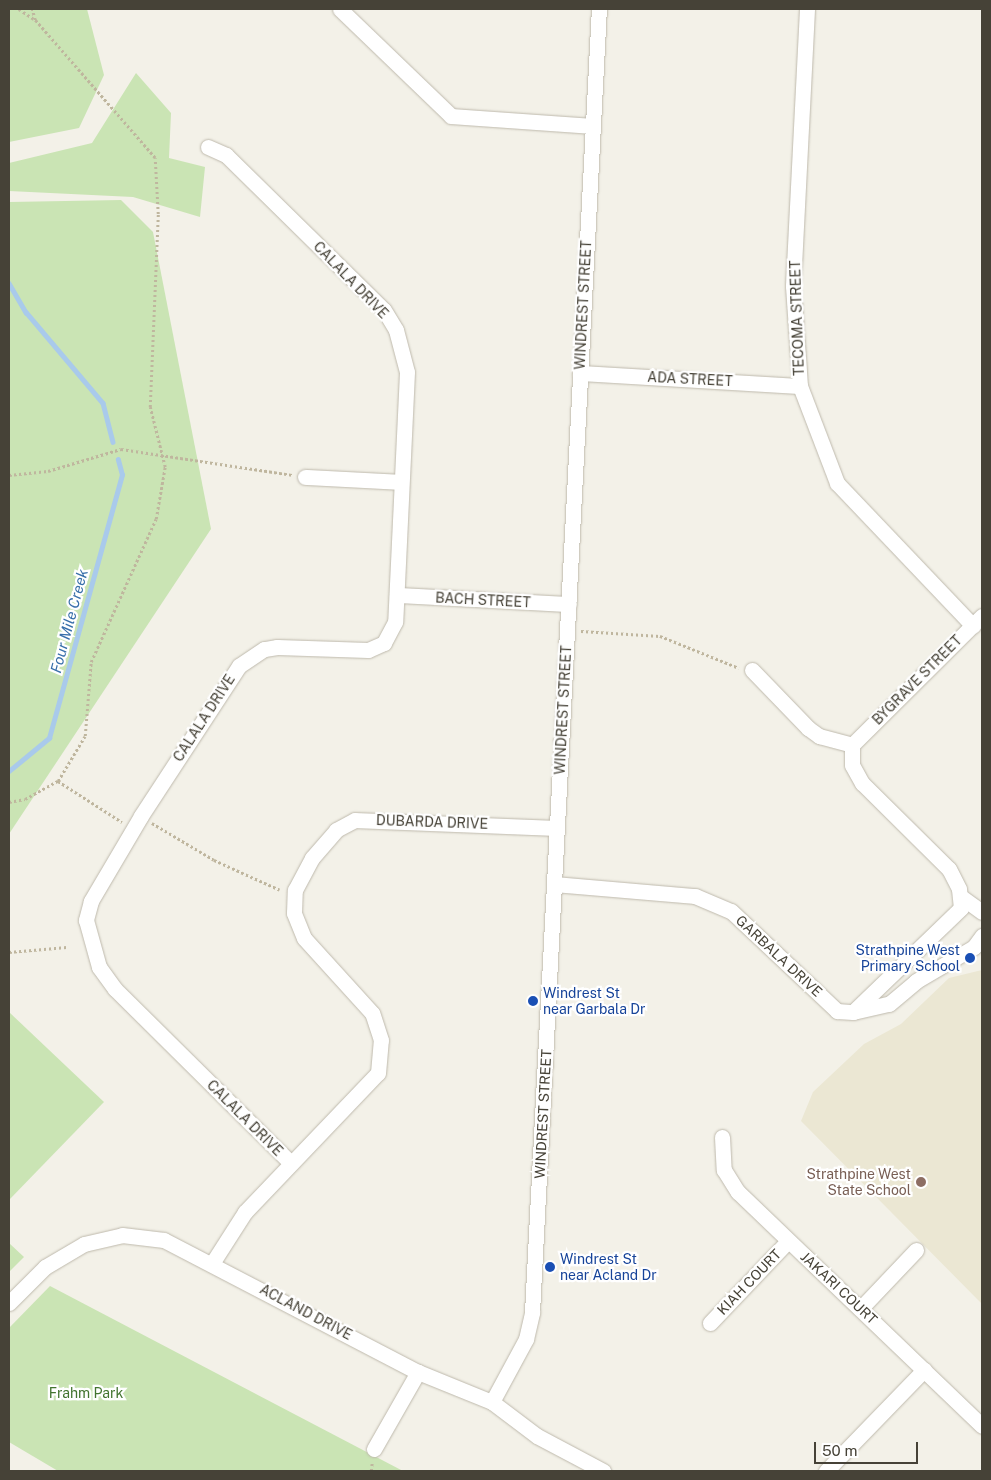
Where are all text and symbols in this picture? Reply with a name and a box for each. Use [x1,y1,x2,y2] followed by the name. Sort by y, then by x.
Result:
[310,238,392,322] street label: CALALA DRIVE
[571,240,595,370] street label: WINDREST STREET
[787,260,807,376] street label: TECOMA STREET
[647,368,733,390] street label: ADA STREET
[46,567,92,675] water label: Four Mile Creek
[435,589,531,611] street label: BACH STREET
[869,632,965,728] street label: BYGRAVE STREET
[551,645,575,775] street label: WINDREST STREET
[170,671,238,765] street label: CALALA DRIVE
[376,812,488,832] street label: DUBARDA DRIVE
[732,912,826,1000] street label: GARBALA DRIVE
[855,942,960,974] place label: Strathpine West Primary School
[964,952,976,964] marker: Strathpine West Primary School
[543,985,646,1018] place label: Windrest St near Garbala Dr
[527,995,539,1007] marker: Windrest St near Garbala Dr
[531,1049,555,1179] street label: WINDREST STREET
[204,1077,286,1159] street label: CALALA DRIVE
[806,1166,911,1198] place label: Strathpine West State School
[915,1176,927,1188] marker: Strathpine West State School
[714,1246,784,1318] street label: KIAH COURT
[797,1248,881,1328] street label: JAKARI COURT
[560,1251,657,1284] place label: Windrest St near Acland Dr
[544,1261,556,1273] marker: Windrest St near Acland Dr
[257,1281,355,1343] street label: ACLAND DRIVE
[49,1385,123,1401] park label: Frahm Park
[816,1432,920,1464] scale bar
[822,1442,857,1459] text: 50 m

